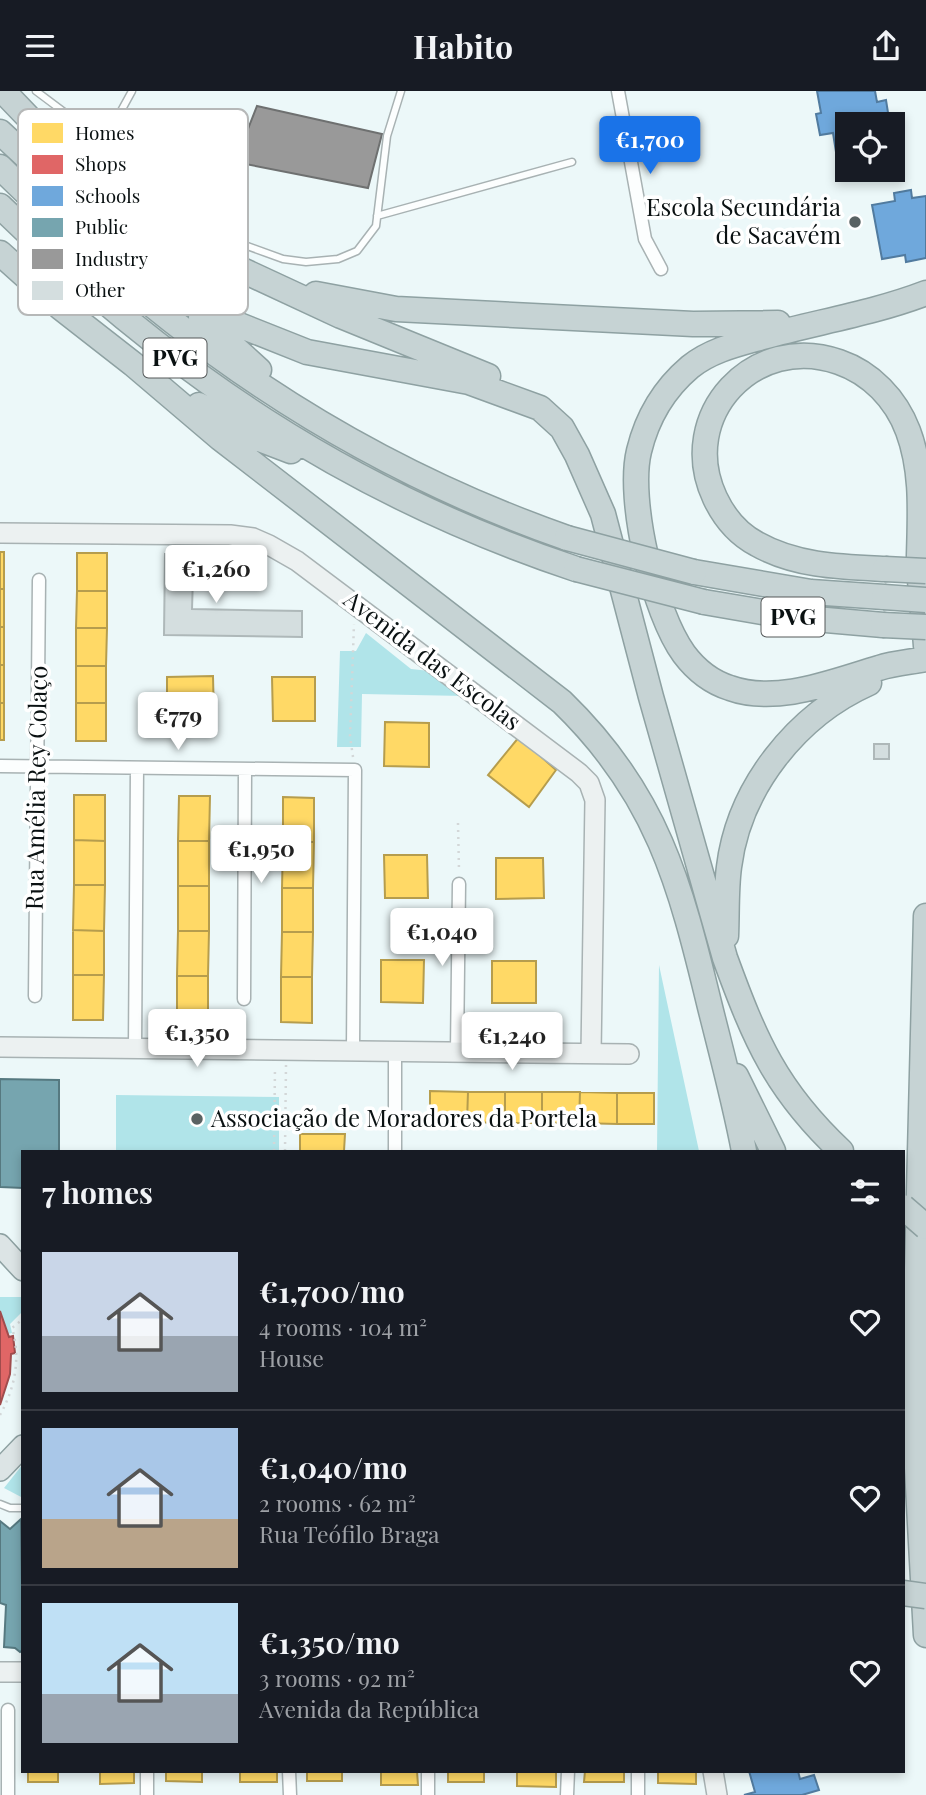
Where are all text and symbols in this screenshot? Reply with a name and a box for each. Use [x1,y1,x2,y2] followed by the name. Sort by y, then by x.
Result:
[413,24,513,67] text: Habito
[21,27,59,65] icon: menu
[867,27,905,65] icon: share
[18,109,248,315] legend
[835,112,905,182] map controls
[835,112,905,182] button: locate
[593,116,707,176] pin: €1,700
[75,119,134,145] text: Homes
[615,123,685,154] text: €1,700
[75,150,126,176] text: Shops
[75,182,140,208] text: Schools
[646,190,841,250] place label: Escola Secundária de Sacavém
[75,213,128,239] text: Public
[847,214,863,230] marker: Escola Secundária de Sacavém
[75,245,149,271] text: Industry
[75,276,126,302] text: Other
[144,339,206,377] road number: PVG
[159,545,273,605] pin: €1,260
[181,552,251,583] text: €1,260
[337,582,528,737] street label: Avenida das Escolas
[762,597,824,637] road number: PVG
[17,666,53,910] street label: Rua Amélia Rey Colaço
[137,693,219,752] pin: €779
[154,699,202,730] text: €779
[204,825,318,885] pin: €1,950
[227,832,295,863] text: €1,950
[385,909,499,968] pin: €1,040
[406,915,478,946] text: €1,040
[140,1009,254,1069] pin: €1,350
[455,1013,569,1072] pin: €1,240
[164,1016,230,1047] text: €1,350
[478,1019,546,1050] text: €1,240
[210,1101,597,1133] place label: Associação de Moradores da Portela
[189,1111,205,1127] marker: Associação de Moradores da Portela
[42,1172,153,1212] text: 7 homes
[846,1173,884,1211] icon: filters
[259,1271,405,1311] text: €1,700/mo
[98,1280,182,1364] icon: home
[846,1303,884,1341] icon: heart
[259,1311,427,1342] text: 4 rooms · 104 m²
[259,1342,324,1373] text: House
[259,1447,407,1487] text: €1,040/mo
[98,1456,182,1540] icon: home
[846,1479,884,1517] icon: heart
[259,1487,416,1518] text: 2 rooms · 62 m²
[259,1518,439,1549] text: Rua Teófilo Braga
[259,1622,400,1662] text: €1,350/mo
[98,1631,182,1715] icon: home
[846,1654,884,1692] icon: heart
[259,1662,415,1693] text: 3 rooms · 92 m²
[259,1693,479,1724] text: Avenida da República

